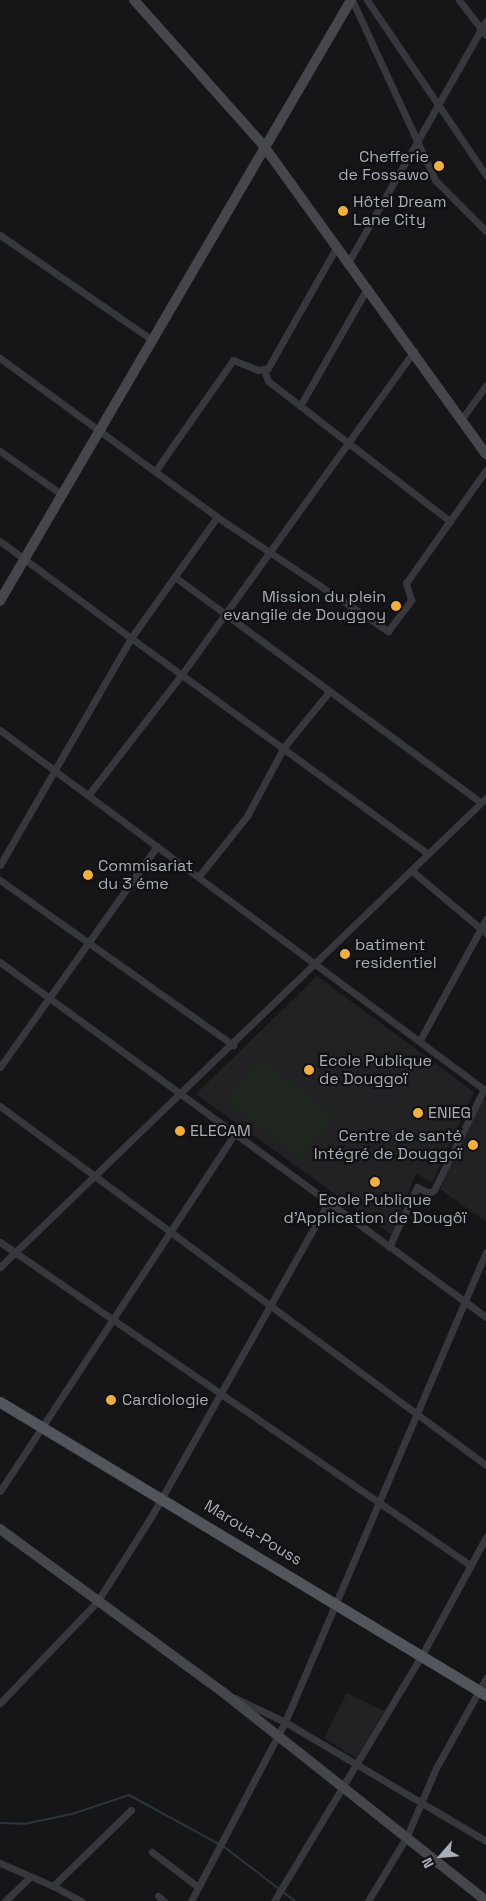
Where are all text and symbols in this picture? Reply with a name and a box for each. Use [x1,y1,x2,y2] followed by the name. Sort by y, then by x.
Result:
[338,147,429,185] place label: Chefferie de Fossawo
[433,160,445,172] marker: Chefferie de Fossawo
[353,192,446,230] place label: Hôtel Dream Lane City
[337,205,349,217] marker: Hôtel Dream Lane City
[223,587,386,625] place label: Mission du plein evangile de Douggoy
[390,600,402,612] marker: Mission du plein evangile de Douggoy
[98,856,193,894] place label: Commisariat du 3 éme
[82,869,94,881] marker: Commisariat du 3 éme
[355,935,437,973] place label: batiment residentiel
[339,948,351,960] marker: batiment residentiel
[319,1051,432,1089] place label: Ecole Publique de Douggoï
[303,1064,315,1076] marker: Ecole Publique de Douggoï
[428,1103,471,1123] place label: ENIEG
[412,1107,424,1119] marker: ENIEG
[190,1121,251,1141] place label: ELECAM
[174,1125,186,1137] marker: ELECAM
[314,1126,462,1164] place label: Centre de santé Intégré de Douggoï
[466,1138,480,1152] marker: Centre de santé Intégré de Douggoï
[369,1176,381,1188] marker: Ecole Publique d'Application de Dougôï
[283,1190,467,1228] place label: Ecole Publique d'Application de Dougôï
[122,1390,209,1410] place label: Cardiologie
[104,1393,118,1407] marker: Cardiologie
[201,1496,305,1570] street label: Maroua-Pouss
[416,1831,466,1881] north arrow
[417,1855,438,1871] text: N

